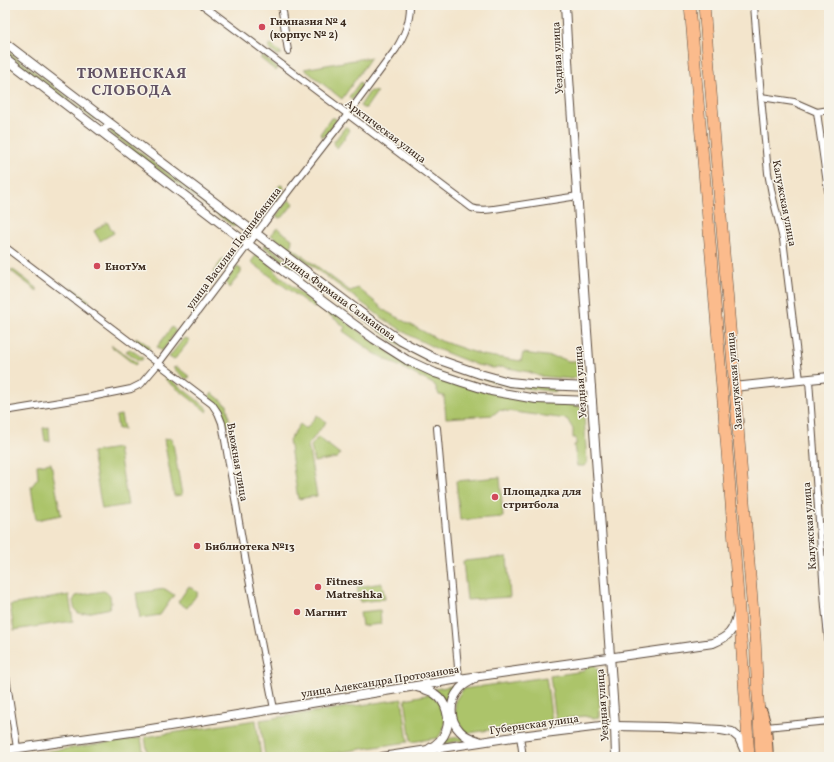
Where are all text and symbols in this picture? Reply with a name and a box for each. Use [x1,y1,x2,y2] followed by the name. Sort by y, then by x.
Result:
[270,15,347,43] place label: Гимназия № 4 (корпус № 2)
[549,21,568,95] street label: Уездная улица
[257,22,267,32] marker: Гимназия № 4 (корпус № 2)
[76,64,188,102] district label: ТЮМЕНСКАЯ СЛОБОДА
[342,97,429,168] street label: Арктическая улица
[768,159,799,248] street label: Калужская улица
[183,184,286,313] street label: улица Василия Подшибякина
[280,253,399,345] street label: улица Фармана Салманова
[105,260,147,275] place label: ЕнотУм
[92,261,102,271] marker: ЕнотУм
[724,331,747,430] street label: Закалужская улица
[571,345,592,419] street label: Уездная улица
[222,422,251,503] street label: Вьюжная улица
[800,481,821,570] street label: Калужская улица
[503,485,581,513] place label: Площадка для стритбола
[490,492,500,502] marker: Площадка для стритбола
[205,540,295,555] place label: Библиотека №13
[192,541,202,551] marker: Библиотека №13
[326,575,382,603] place label: Fitness Matreshka
[313,582,323,592] marker: Fitness Matreshka
[305,606,347,621] place label: Магнит
[292,607,302,617] marker: Магнит
[300,662,461,702] street label: улица Александра Протозанова
[593,668,614,742] street label: Уездная улица
[489,712,580,739] street label: Губернская улица

